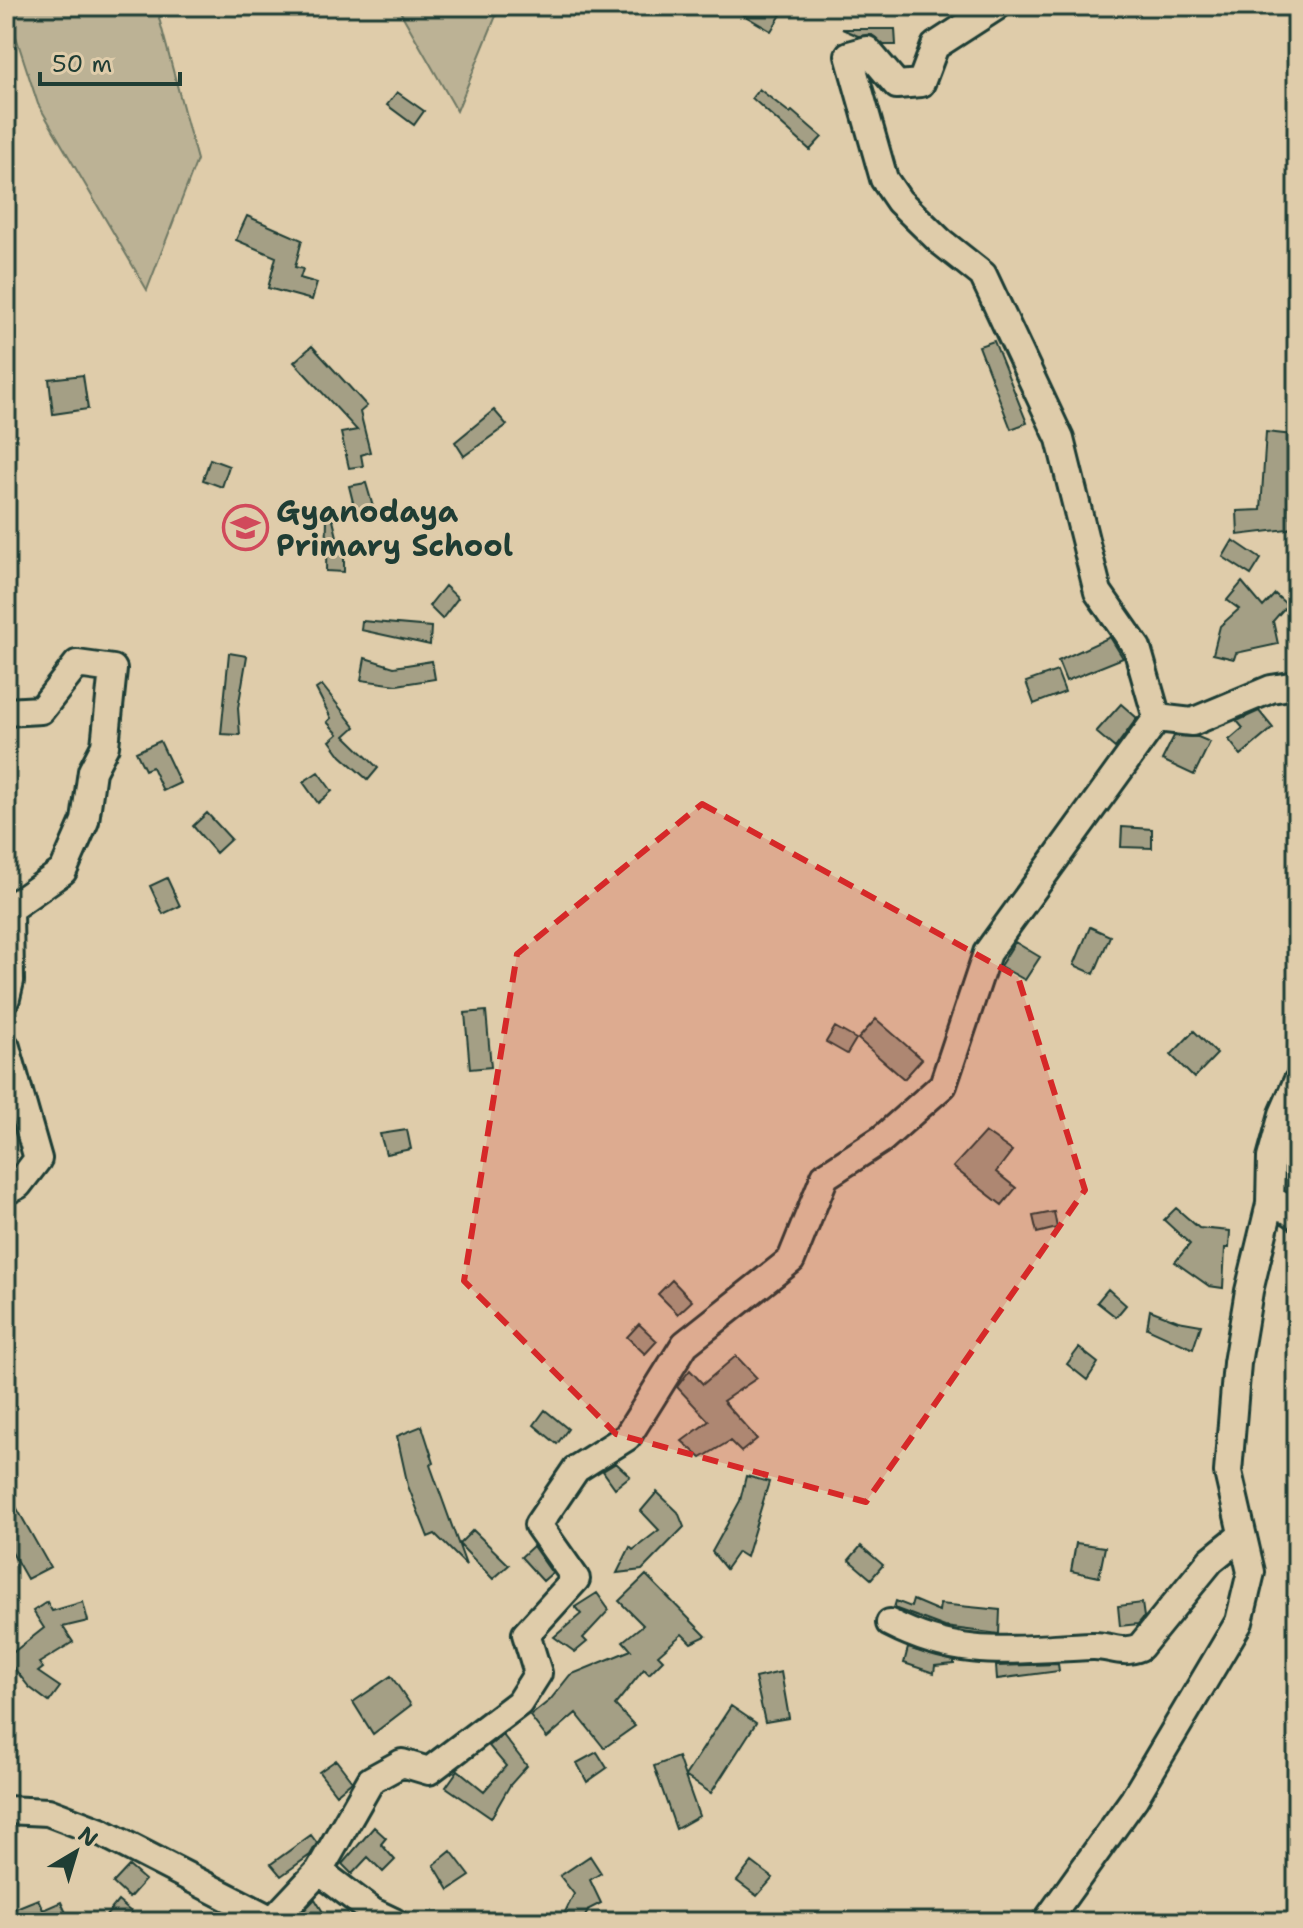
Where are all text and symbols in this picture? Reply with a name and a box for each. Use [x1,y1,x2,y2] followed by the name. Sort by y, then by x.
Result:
[40,36,180,86] scale bar
[52,48,112,80] text: 50 m
[276,491,513,566] place label: Gyanodaya Primary School
[221,504,269,552] school or university icon: Gyanodaya Primary School
[36,1812,116,1892] north arrow
[72,1820,104,1853] text: N

